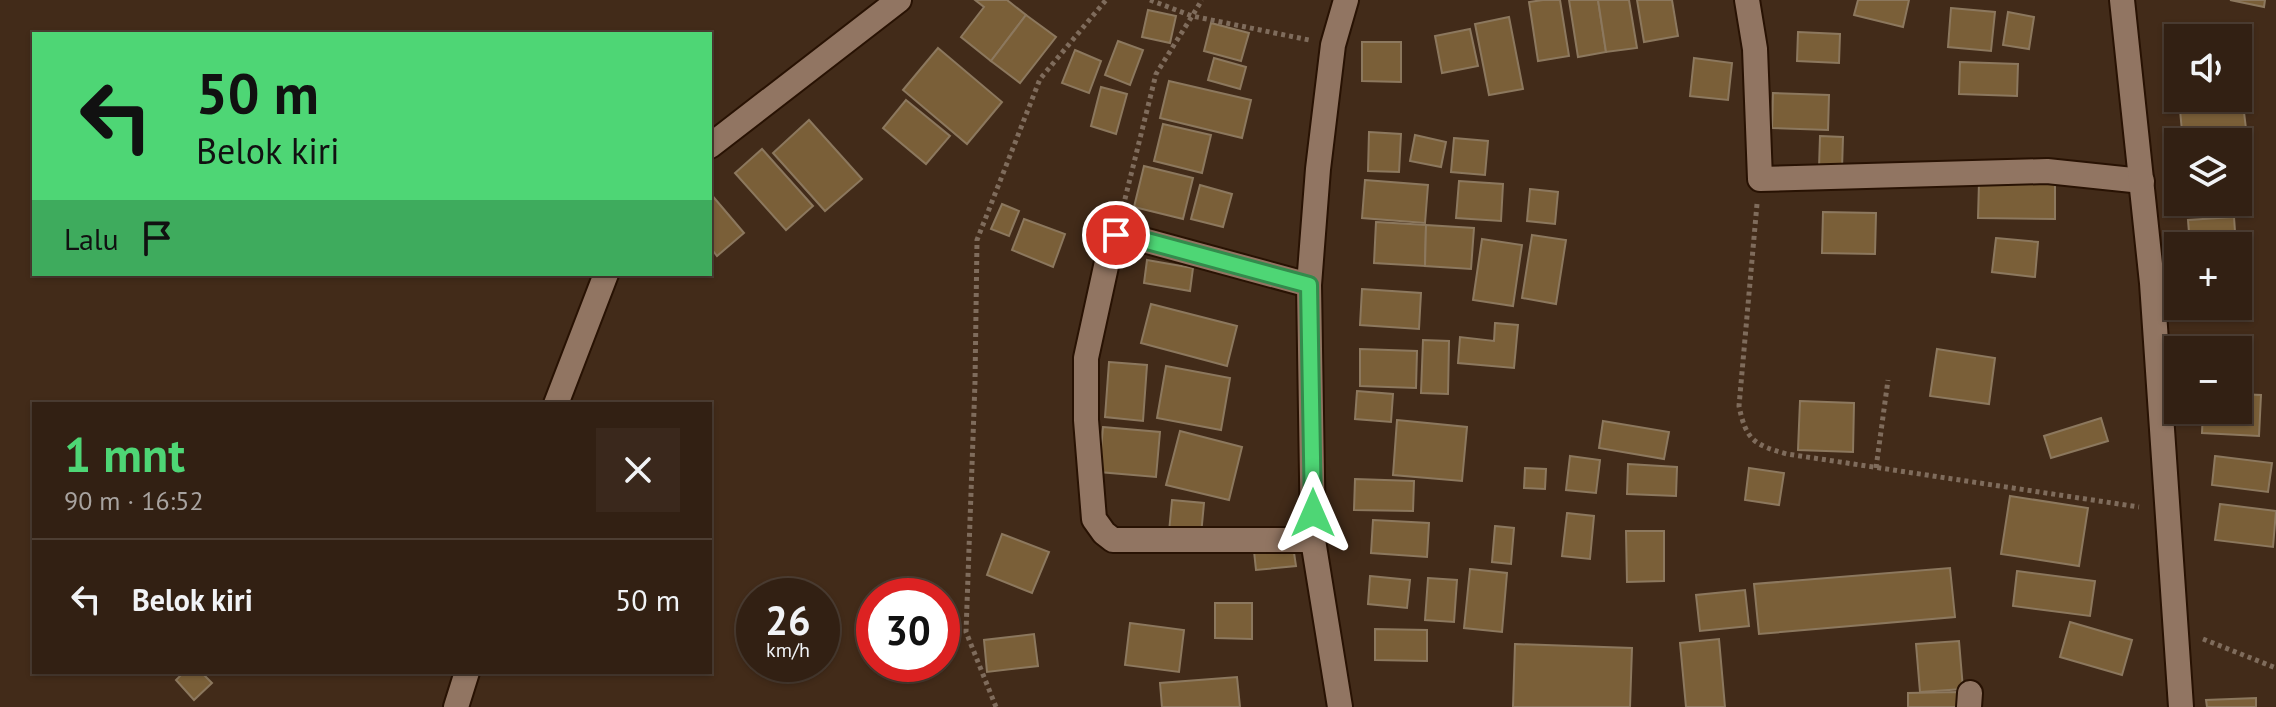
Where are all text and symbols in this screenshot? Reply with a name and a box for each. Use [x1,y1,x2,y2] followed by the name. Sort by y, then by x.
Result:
[2164,24,2252,424] map controls
[2164,24,2252,112] button: sound
[196,57,319,129] text: 50 m
[64,64,168,168] icon: left
[196,127,340,174] text: Belok kiri
[2164,128,2252,216] button: layers
[1082,201,1150,269] pin
[1094,213,1138,257] icon: arrive
[135,216,179,260] icon: arrive
[64,219,119,258] text: Lalu
[2164,232,2252,320] button: +
[2164,336,2252,424] button: −
[64,423,185,485] text: 1 mnt
[596,428,680,512] button: close
[1271,471,1355,555] position arrow
[64,484,204,517] text: 90 m · 16:52
[64,577,108,621] icon: left
[856,578,960,682] speed limit sign: 30
[132,580,253,619] text: Belok kiri
[615,580,680,619] text: 50 m
[765,594,811,646] text: 26
[766,637,810,663] text: km/h

